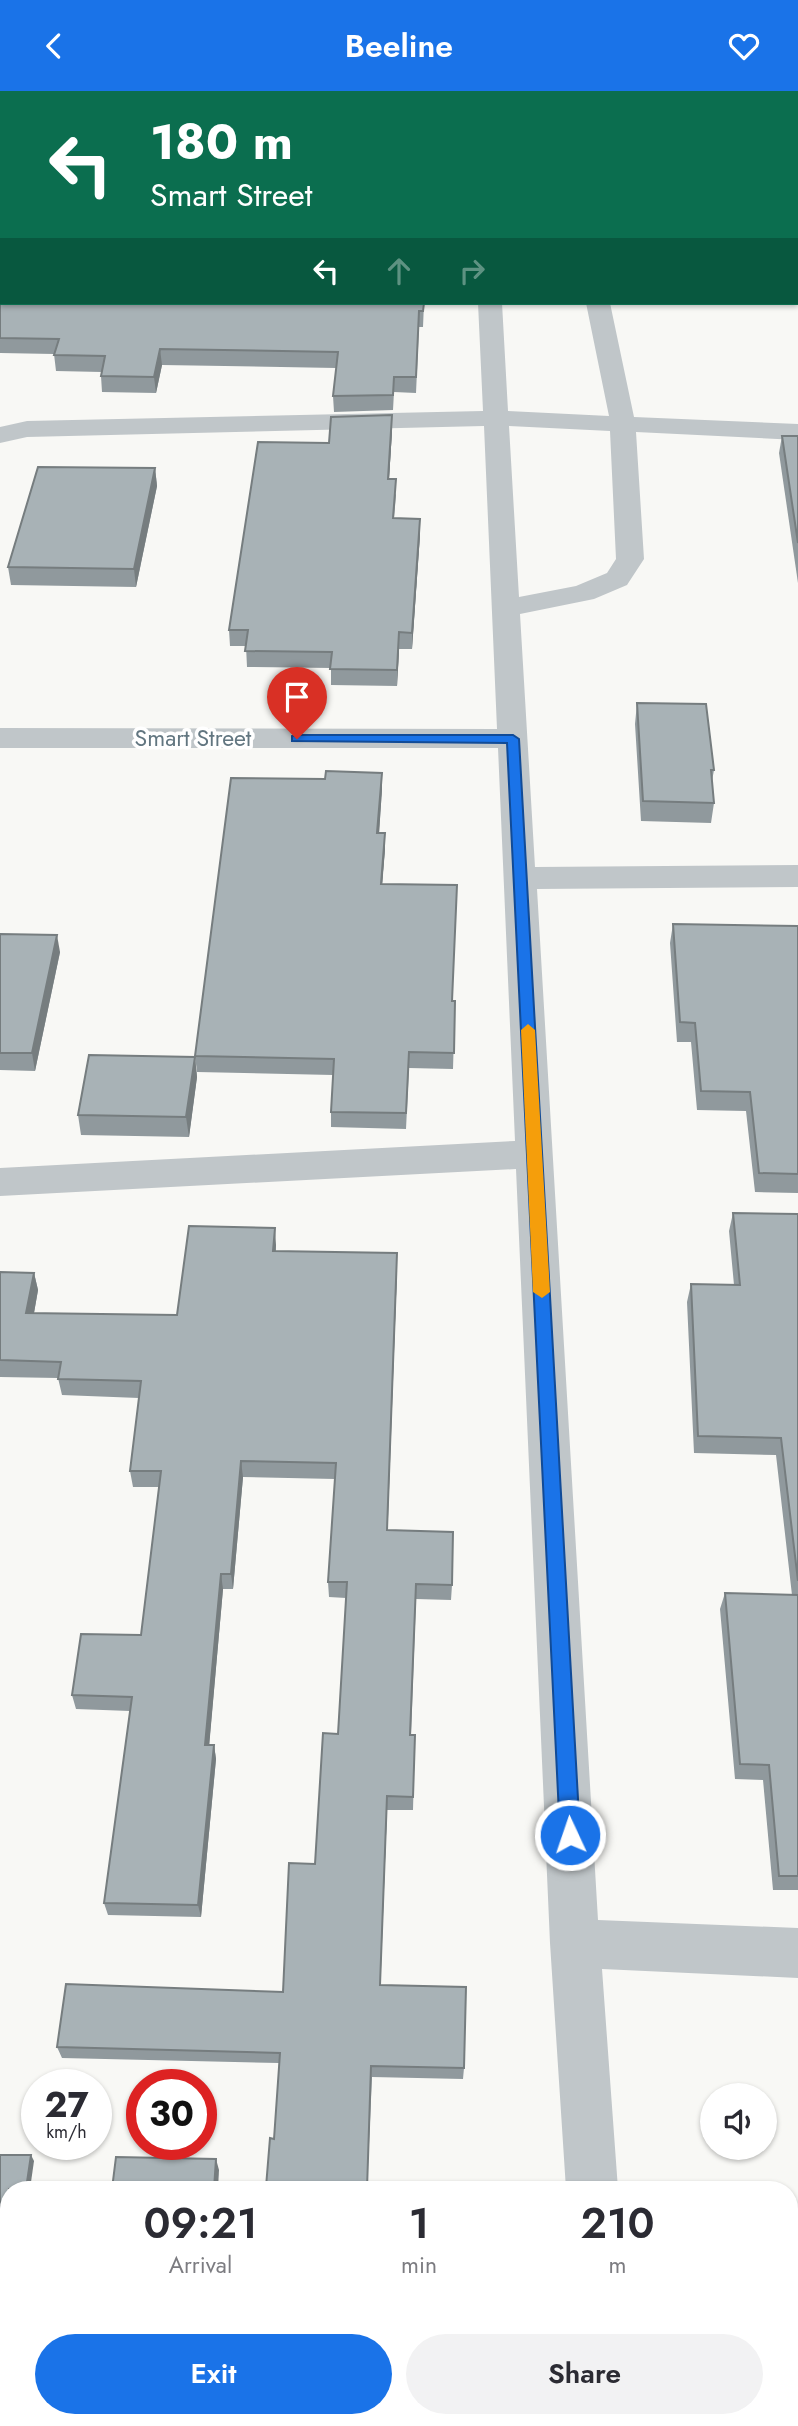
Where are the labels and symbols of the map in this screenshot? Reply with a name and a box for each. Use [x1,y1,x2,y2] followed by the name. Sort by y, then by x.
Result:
[267,667,327,739] pin
[135,721,252,755] street label: Smart Street
[533,1798,607,1872] position arrow
[126,2069,217,2160] speed limit sign: 30

